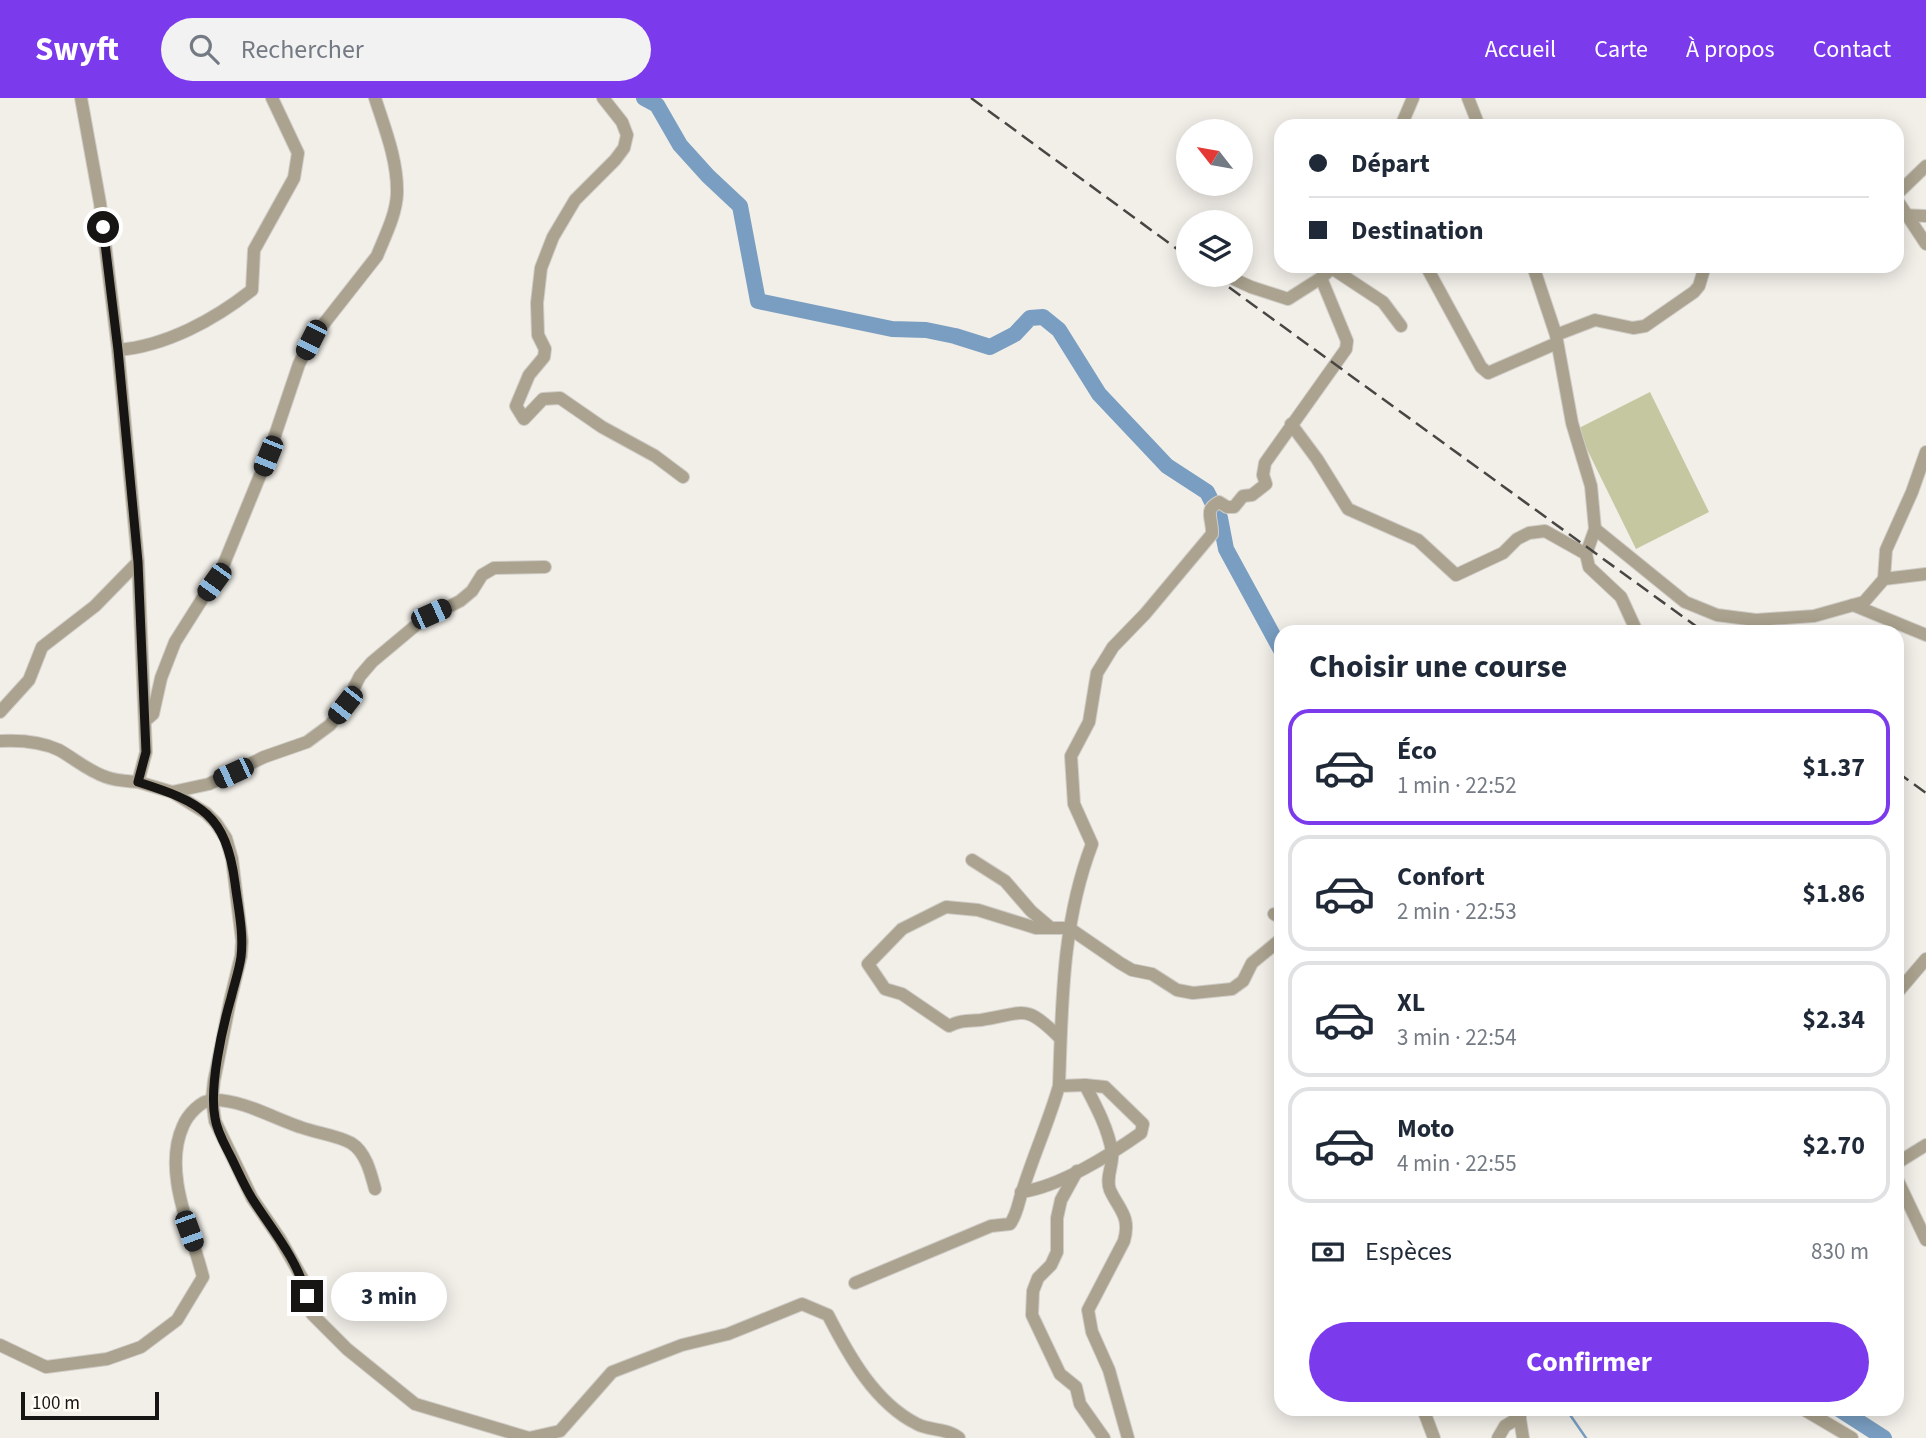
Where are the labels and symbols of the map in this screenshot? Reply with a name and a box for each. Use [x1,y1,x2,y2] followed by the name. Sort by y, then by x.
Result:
[1176,119,1253,196] north arrow
[87,211,119,243] route start
[293,317,330,363] car
[251,433,286,479] car
[194,559,235,605] car
[408,596,455,632] car
[324,682,367,728] car
[210,755,257,791] car
[172,1208,207,1254] car
[332,1272,447,1320] callout: 3 min
[291,1280,323,1312] route end
[21,1389,159,1421] scale bar

